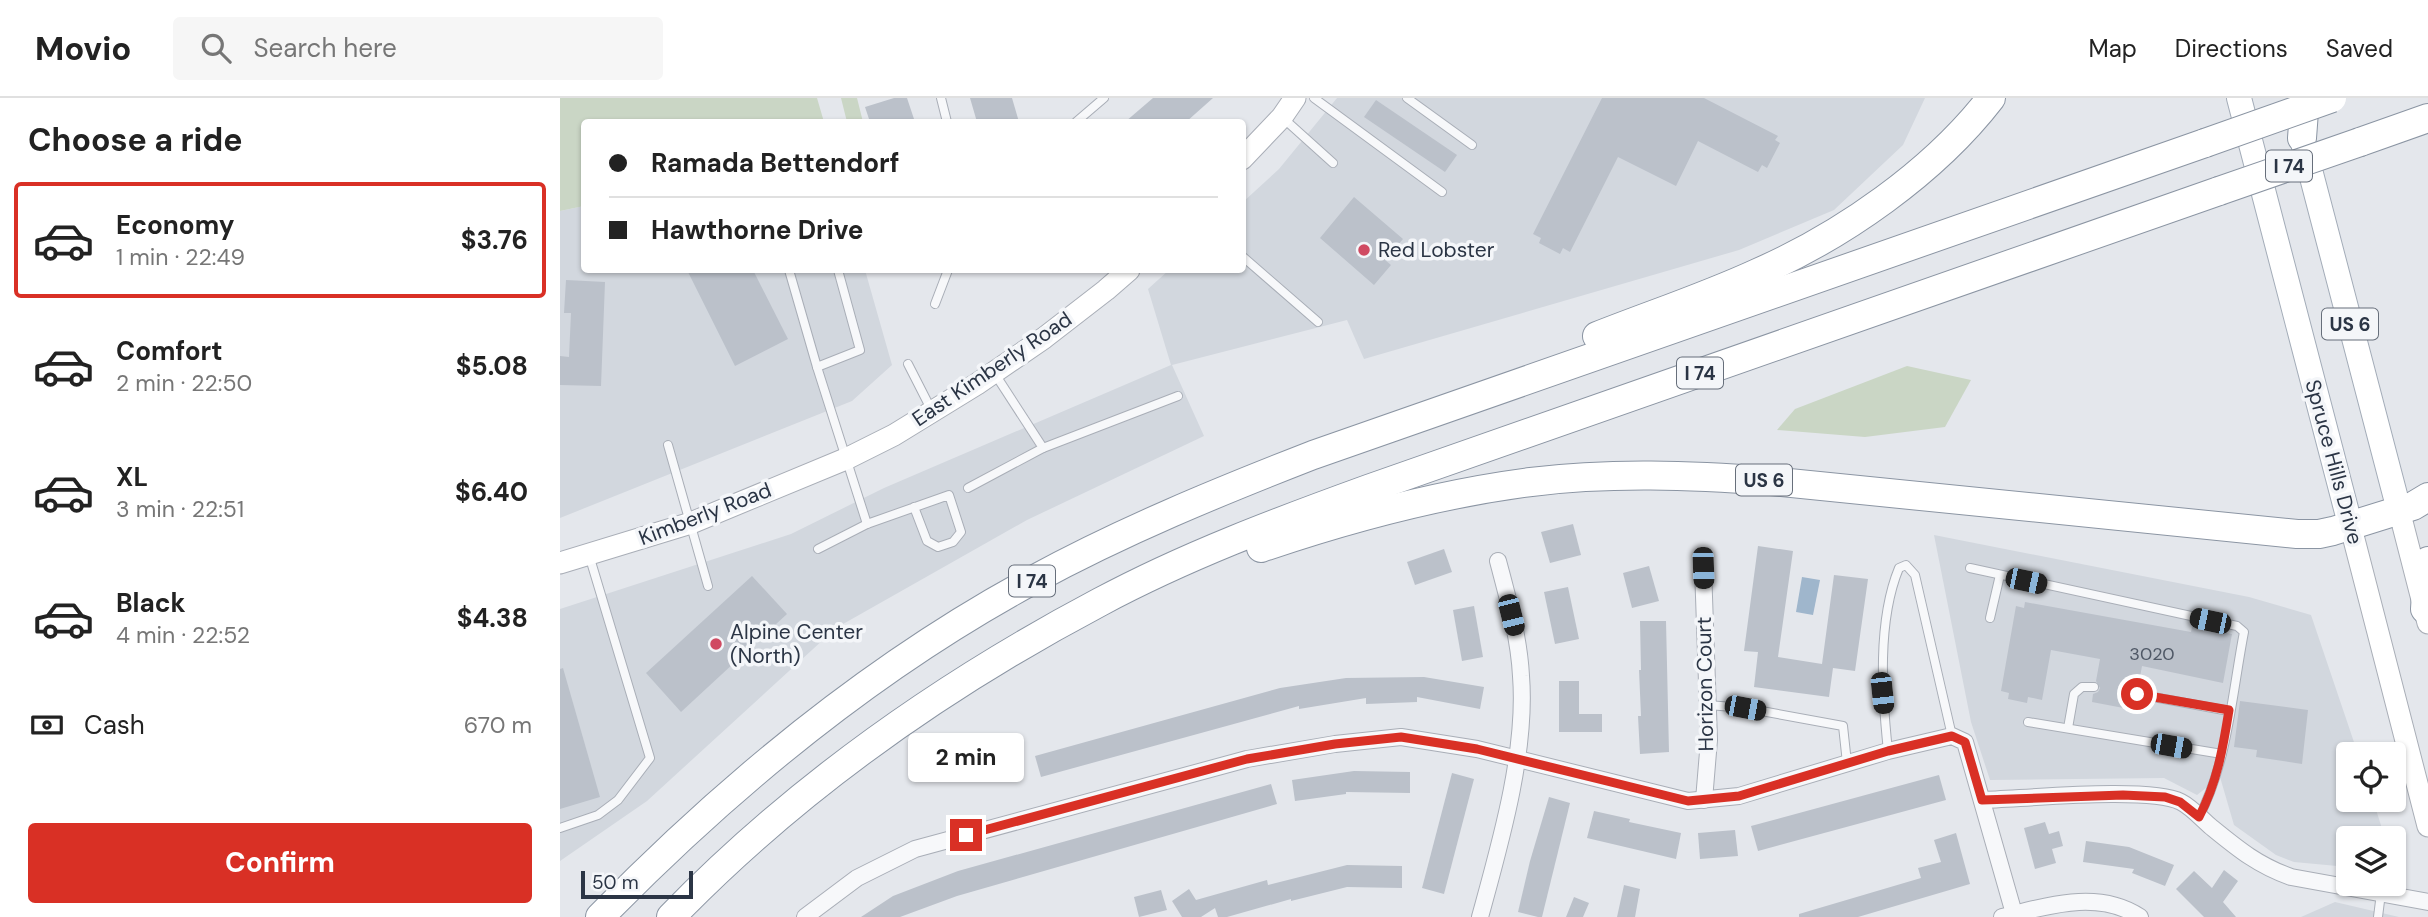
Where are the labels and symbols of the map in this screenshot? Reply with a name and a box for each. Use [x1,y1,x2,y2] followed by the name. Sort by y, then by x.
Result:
[2266,150,2312,181] road number: I 74
[1378,236,1495,264] place label: Red Lobster
[1356,242,1372,258] marker: Red Lobster
[907,305,1077,433] street label: East Kimberly Road
[2322,308,2378,340] road number: US 6
[1677,358,1723,388] road number: I 74
[2299,377,2369,547] street label: Spruce Hills Drive
[1736,464,1792,496] road number: US 6
[635,476,775,552] street label: Kimberly Road
[1692,547,1715,589] car
[1009,566,1055,596] road number: I 74
[2004,566,2049,596] car
[1496,592,1527,638] car
[2188,606,2233,636] car
[1690,616,1720,752] street label: Horizon Court
[730,618,863,670] place label: Alpine Center (North)
[708,636,724,652] marker: Alpine Center (North)
[2129,642,2175,666] house number: 3020
[1870,671,1895,715] car
[2121,678,2153,710] route start
[1723,694,1768,722] car
[2149,732,2194,760] car
[908,734,1024,782] callout: 2 min
[950,819,982,851] route end
[581,868,693,900] scale bar

